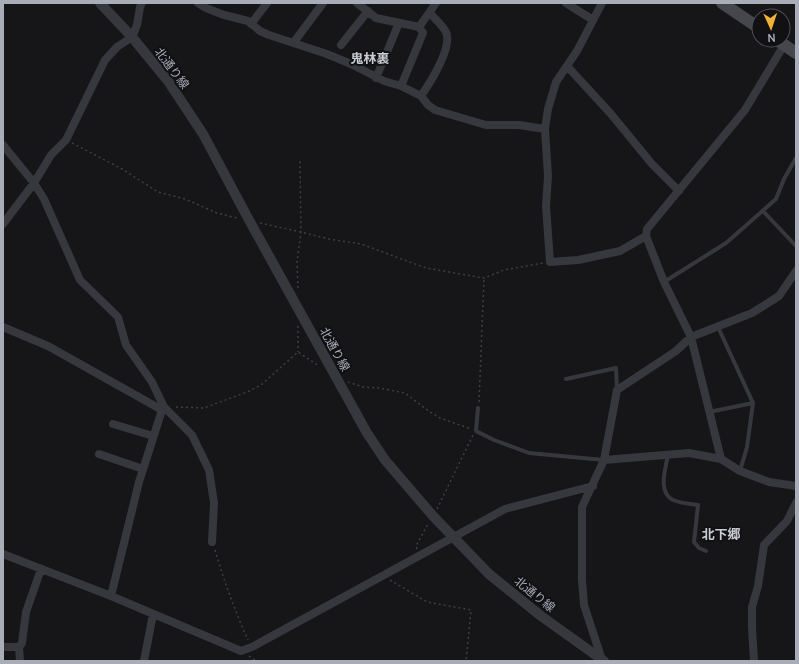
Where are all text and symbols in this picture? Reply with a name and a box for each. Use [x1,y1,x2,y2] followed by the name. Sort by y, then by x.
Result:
[751,8,791,48] north arrow
[767,31,776,46] text: N
[151,44,193,92] street label: 北通り線
[350,49,390,67] district label: 鬼林裏
[316,324,354,374] street label: 北通り線
[701,525,741,543] district label: 北下郷
[511,572,559,616] street label: 北通り線

